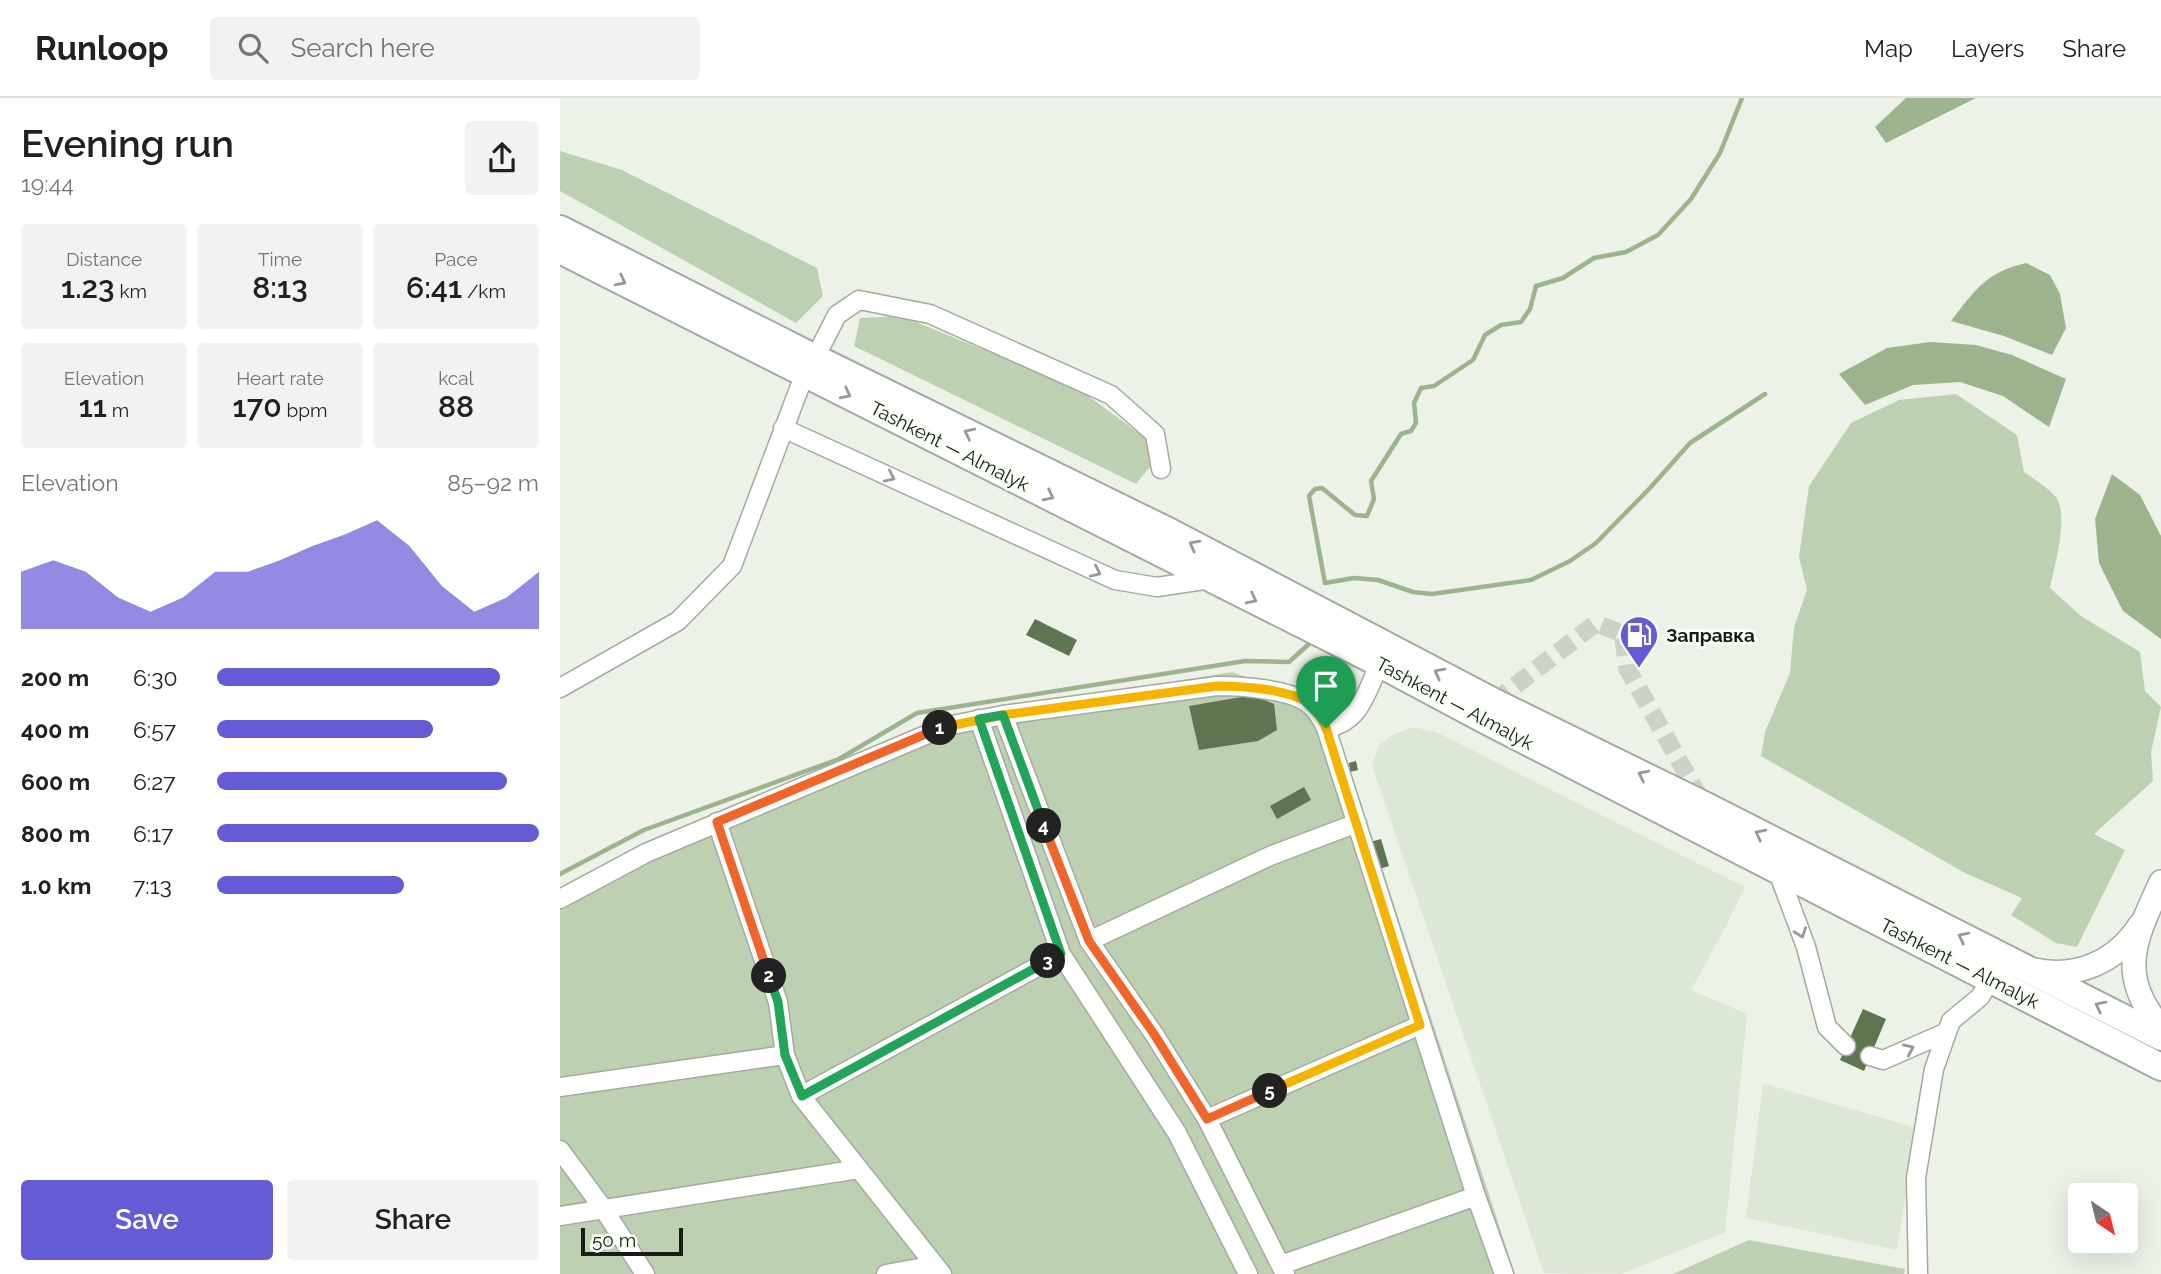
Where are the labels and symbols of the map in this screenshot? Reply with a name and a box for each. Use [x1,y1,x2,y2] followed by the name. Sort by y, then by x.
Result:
[614,272,626,286] one-way arrow
[839,386,851,400] one-way arrow
[867,396,1033,496] street label: Tashkent — Almalyk
[964,427,976,441] one-way arrow
[883,468,895,482] one-way arrow
[1042,488,1054,502] one-way arrow
[1189,539,1202,553] one-way arrow
[1089,564,1102,578] one-way arrow
[1245,590,1257,604] one-way arrow
[1618,614,1660,669] fuel station icon: Заправка
[1666,624,1755,646] place label: Заправка
[1372,652,1538,754] street label: Tashkent — Almalyk
[1296,656,1356,728] pin
[1434,668,1446,682] one-way arrow
[922,710,958,746] pin: 1
[1638,769,1650,783] one-way arrow
[1026,808,1062,844] pin: 4
[1755,828,1768,842] one-way arrow
[1877,913,2043,1013] street label: Tashkent — Almalyk
[1792,927,1806,939] one-way arrow
[1958,932,1970,946] one-way arrow
[1030,944,1065,978] pin: 3
[752,958,787,994] pin: 2
[2095,1001,2107,1015] one-way arrow
[1902,1043,1914,1057] one-way arrow
[1252,1074,1288,1108] pin: 5
[2068,1183,2138,1253] north arrow
[581,1225,682,1257] scale bar

